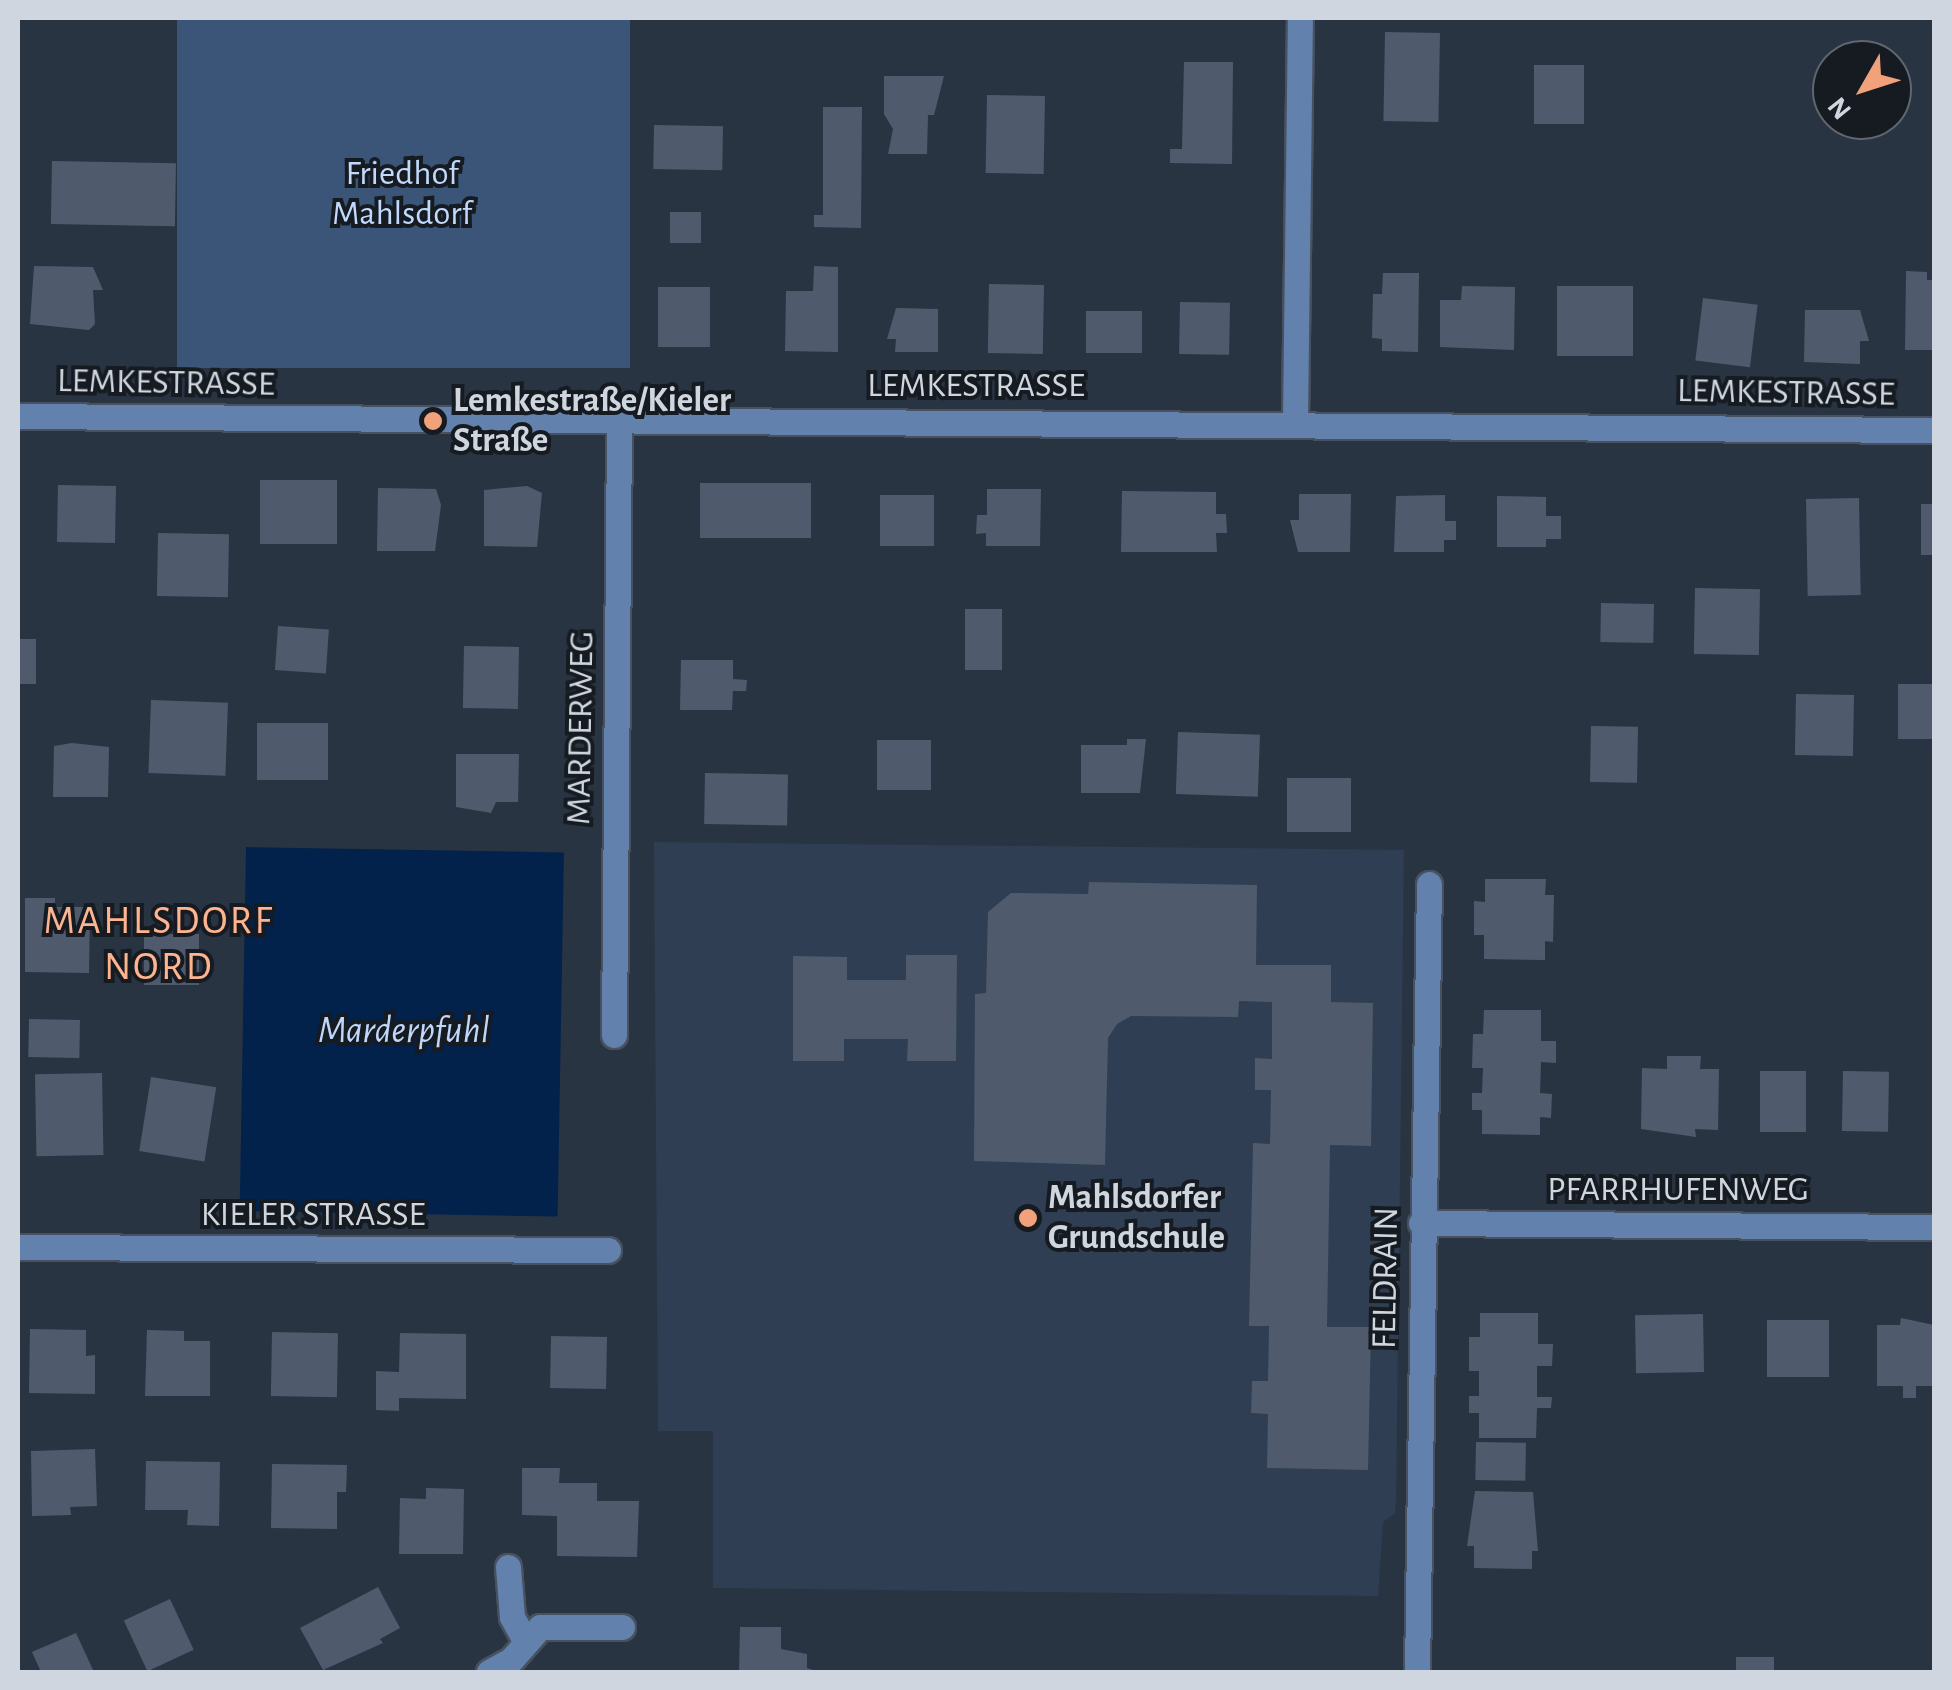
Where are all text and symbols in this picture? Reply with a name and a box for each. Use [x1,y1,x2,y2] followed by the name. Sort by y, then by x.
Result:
[1812,40,1912,140] north arrow
[1823,91,1857,124] text: N
[332,153,472,235] park label: Friedhof Mahlsdorf
[57,360,275,406] street label: LEMKESTRASSE
[867,365,1085,407] street label: LEMKESTRASSE
[1677,370,1895,416] street label: LEMKESTRASSE
[453,380,731,462] place label: Lemkestraße/Kieler Straße
[422,410,444,432] marker: Lemkestraße/Kieler Straße
[558,631,604,825] street label: MARDERWEG
[44,897,274,991] district label: MAHLSDORF NORD
[318,1009,490,1055] water label: Marderpfuhl
[1547,1169,1809,1211] street label: PFARRHUFENWEG
[1048,1177,1225,1259] place label: Mahlsdorfer Grundschule
[201,1194,425,1236] street label: KIELER STRASSE
[1017,1207,1039,1229] marker: Mahlsdorfer Grundschule
[1364,1207,1408,1349] street label: FELDRAIN

